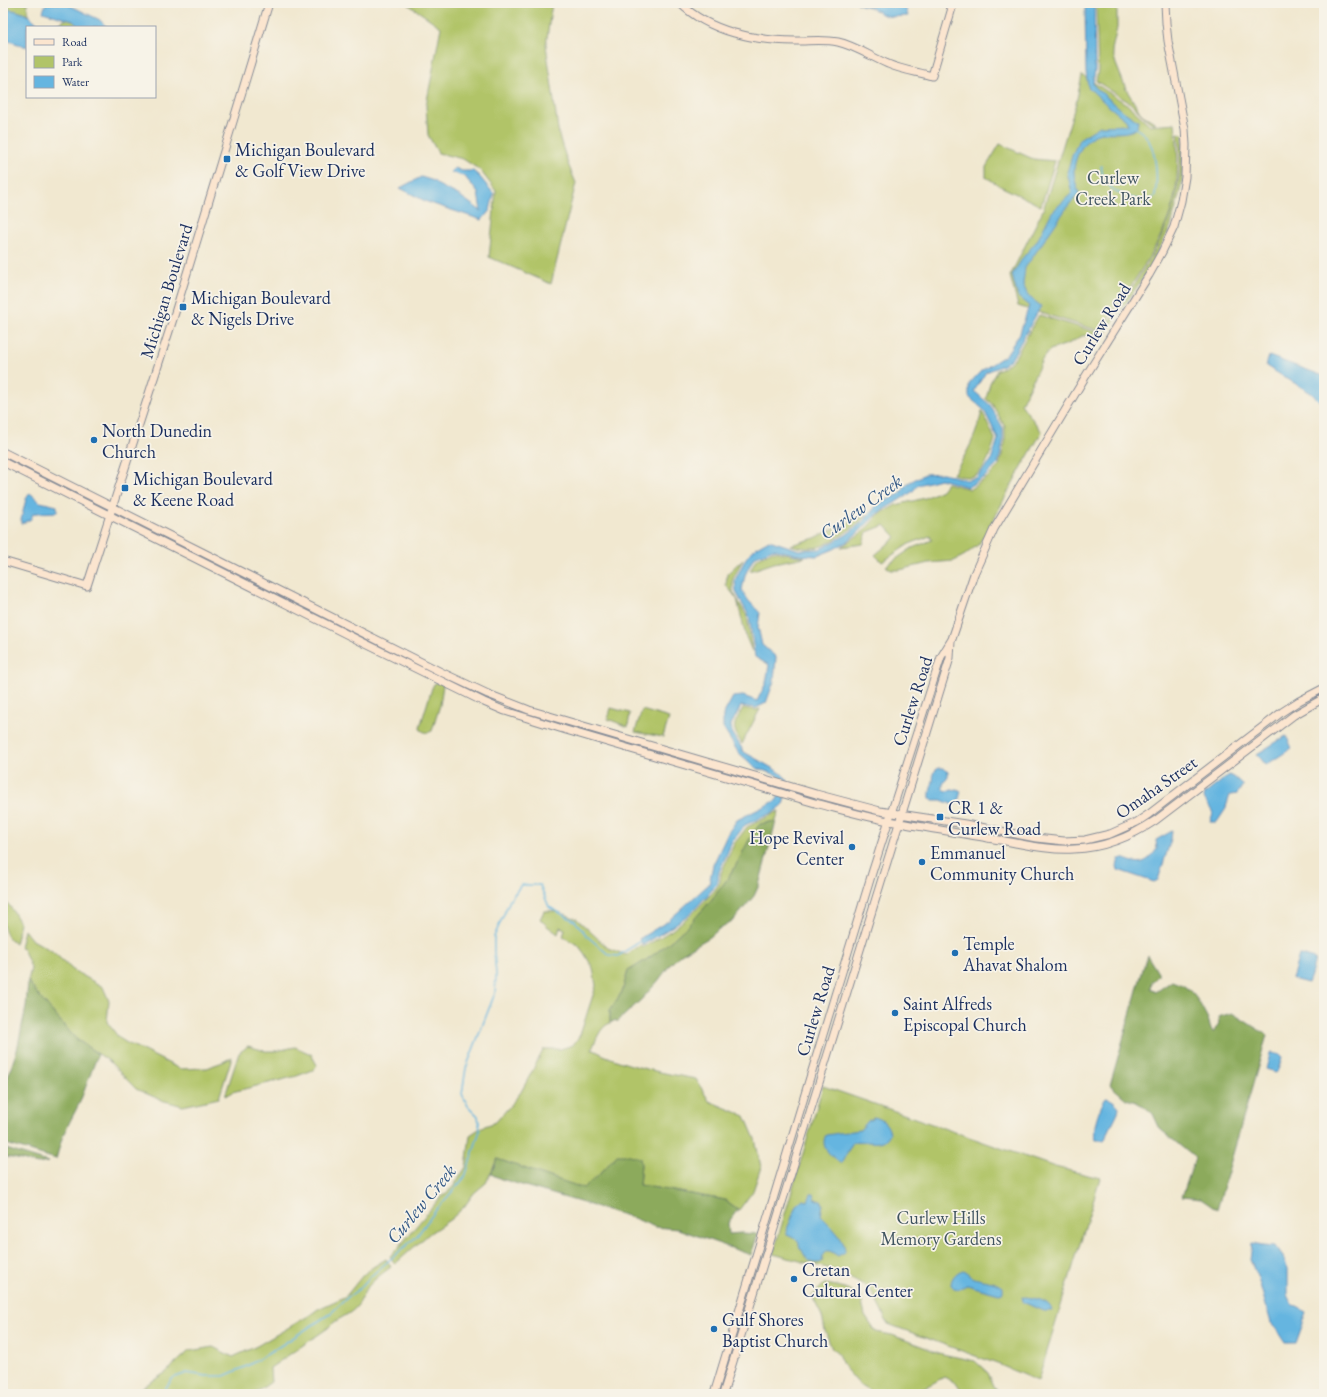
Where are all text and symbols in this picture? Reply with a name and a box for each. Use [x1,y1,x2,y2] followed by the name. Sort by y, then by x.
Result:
[26,26,156,98] legend
[62,34,88,50] text: Road
[62,54,83,70] text: Park
[62,74,89,90] text: Water
[235,138,376,182] place label: Michigan Boulevard & Golf View Drive
[222,154,232,164] marker: Michigan Boulevard & Golf View Drive
[1075,166,1151,210] park label: Curlew Creek Park
[135,220,198,361] street label: Michigan Boulevard
[1067,278,1136,370] street label: Curlew Road
[191,286,332,330] place label: Michigan Boulevard & Nigels Drive
[178,302,188,312] marker: Michigan Boulevard & Nigels Drive
[102,419,213,463] place label: North Dunedin Church
[89,435,99,445] marker: North Dunedin Church
[133,467,274,511] place label: Michigan Boulevard & Keene Road
[815,468,908,545] water label: Curlew Creek
[120,483,130,493] marker: Michigan Boulevard & Keene Road
[887,652,938,749] street label: Curlew Road
[1111,750,1202,824] street label: Omaha Street
[948,796,1042,840] place label: CR 1 & Curlew Road
[935,812,945,822] marker: CR 1 & Curlew Road
[749,826,844,870] place label: Hope Revival Center
[930,841,1074,885] place label: Emmanuel Community Church
[847,842,857,852] marker: Hope Revival Center
[917,857,927,867] marker: Emmanuel Community Church
[962,932,1068,976] place label: Temple Ahavat Shalom
[950,948,960,958] marker: Temple Ahavat Shalom
[790,962,840,1059] street label: Curlew Road
[903,992,1027,1036] place label: Saint Alfreds Episcopal Church
[890,1008,900,1018] marker: Saint Alfreds Episcopal Church
[380,1159,462,1249] water label: Curlew Creek
[880,1206,1002,1250] park label: Curlew Hills Memory Gardens
[802,1258,913,1302] place label: Cretan Cultural Center
[789,1274,799,1284] marker: Cretan Cultural Center
[722,1308,828,1352] place label: Gulf Shores Baptist Church
[709,1324,719,1334] marker: Gulf Shores Baptist Church

